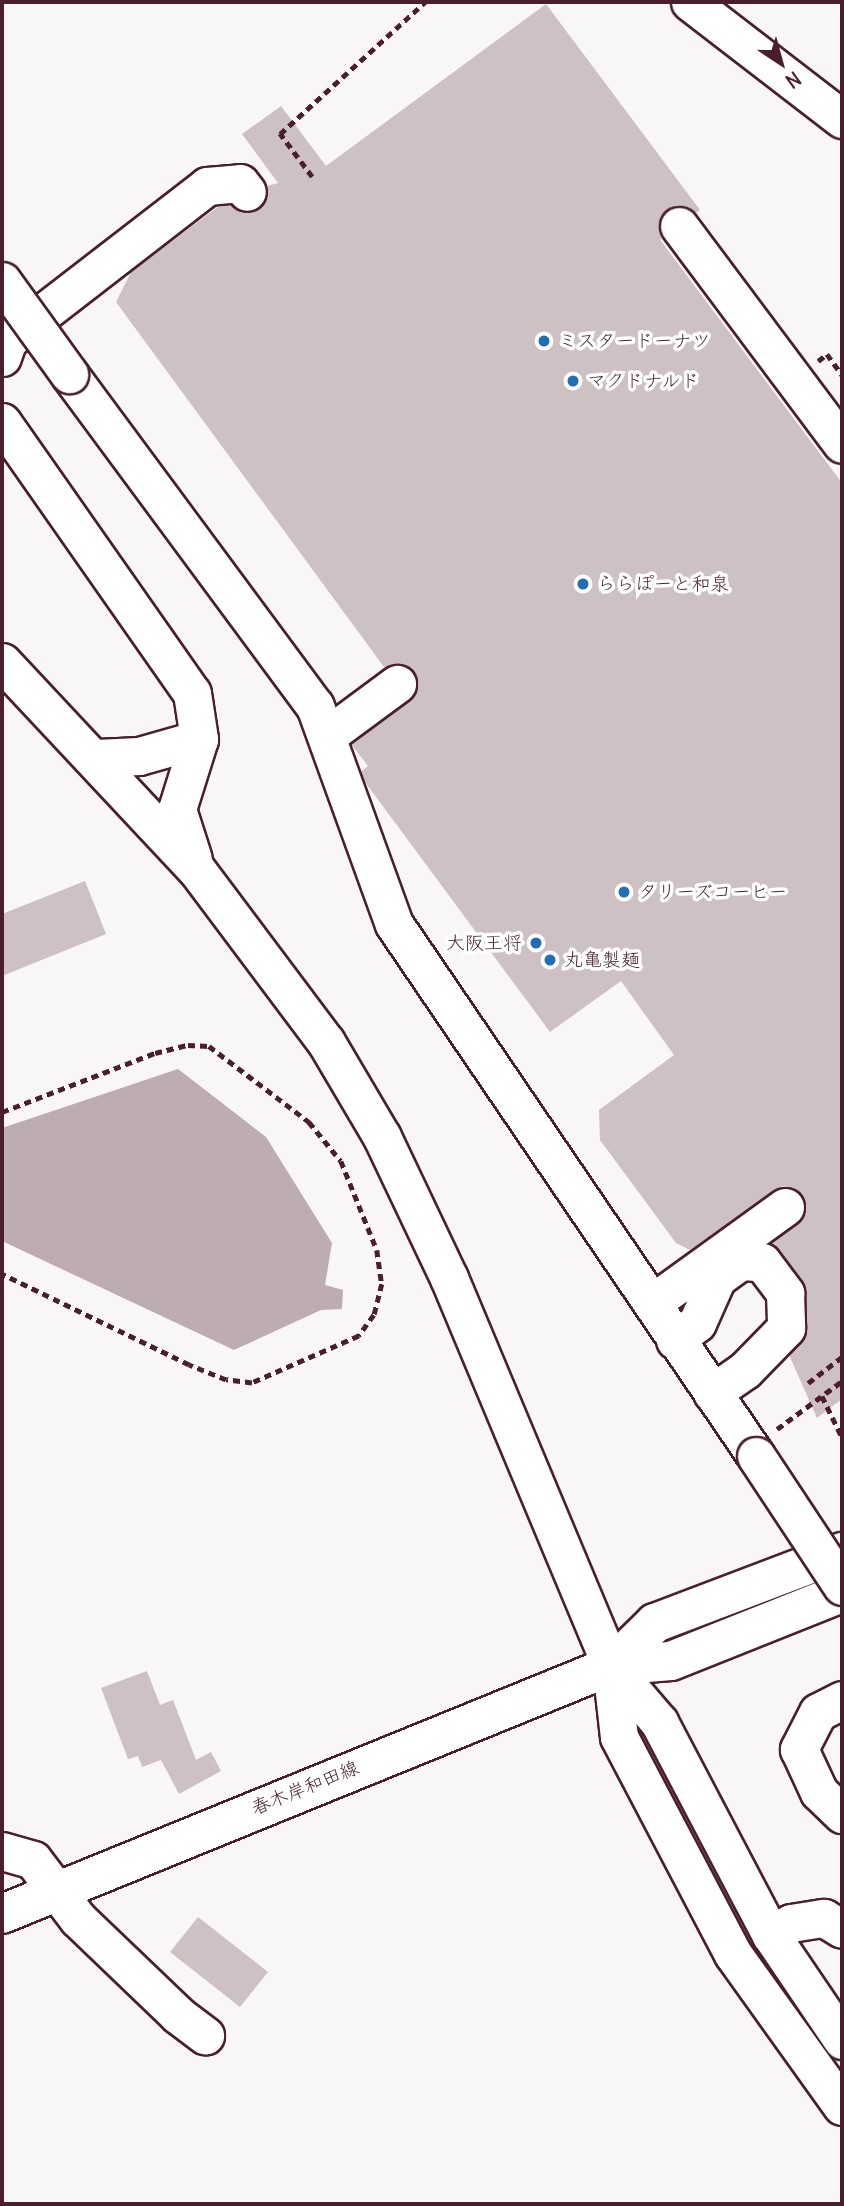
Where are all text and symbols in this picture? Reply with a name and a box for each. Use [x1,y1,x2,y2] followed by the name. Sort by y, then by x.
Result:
[746,28,816,98] north arrow
[781,66,806,94] text: N
[558,330,710,352] place label: ミスタードーナツ
[536,333,552,349] marker: ミスタードーナツ
[587,370,701,392] place label: マクドナルド
[565,373,581,389] marker: マクドナルド
[597,573,729,595] place label: ららぽーと和泉
[575,576,591,592] marker: ららぽーと和泉
[638,881,789,903] place label: タリーズコーヒー
[616,884,632,900] marker: タリーズコーヒー
[446,932,522,954] place label: 大阪王将
[528,935,544,951] marker: 大阪王将
[564,949,640,971] place label: 丸亀製麺
[542,952,558,968] marker: 丸亀製麺
[248,1756,362,1820] street label: 春木岸和田線

